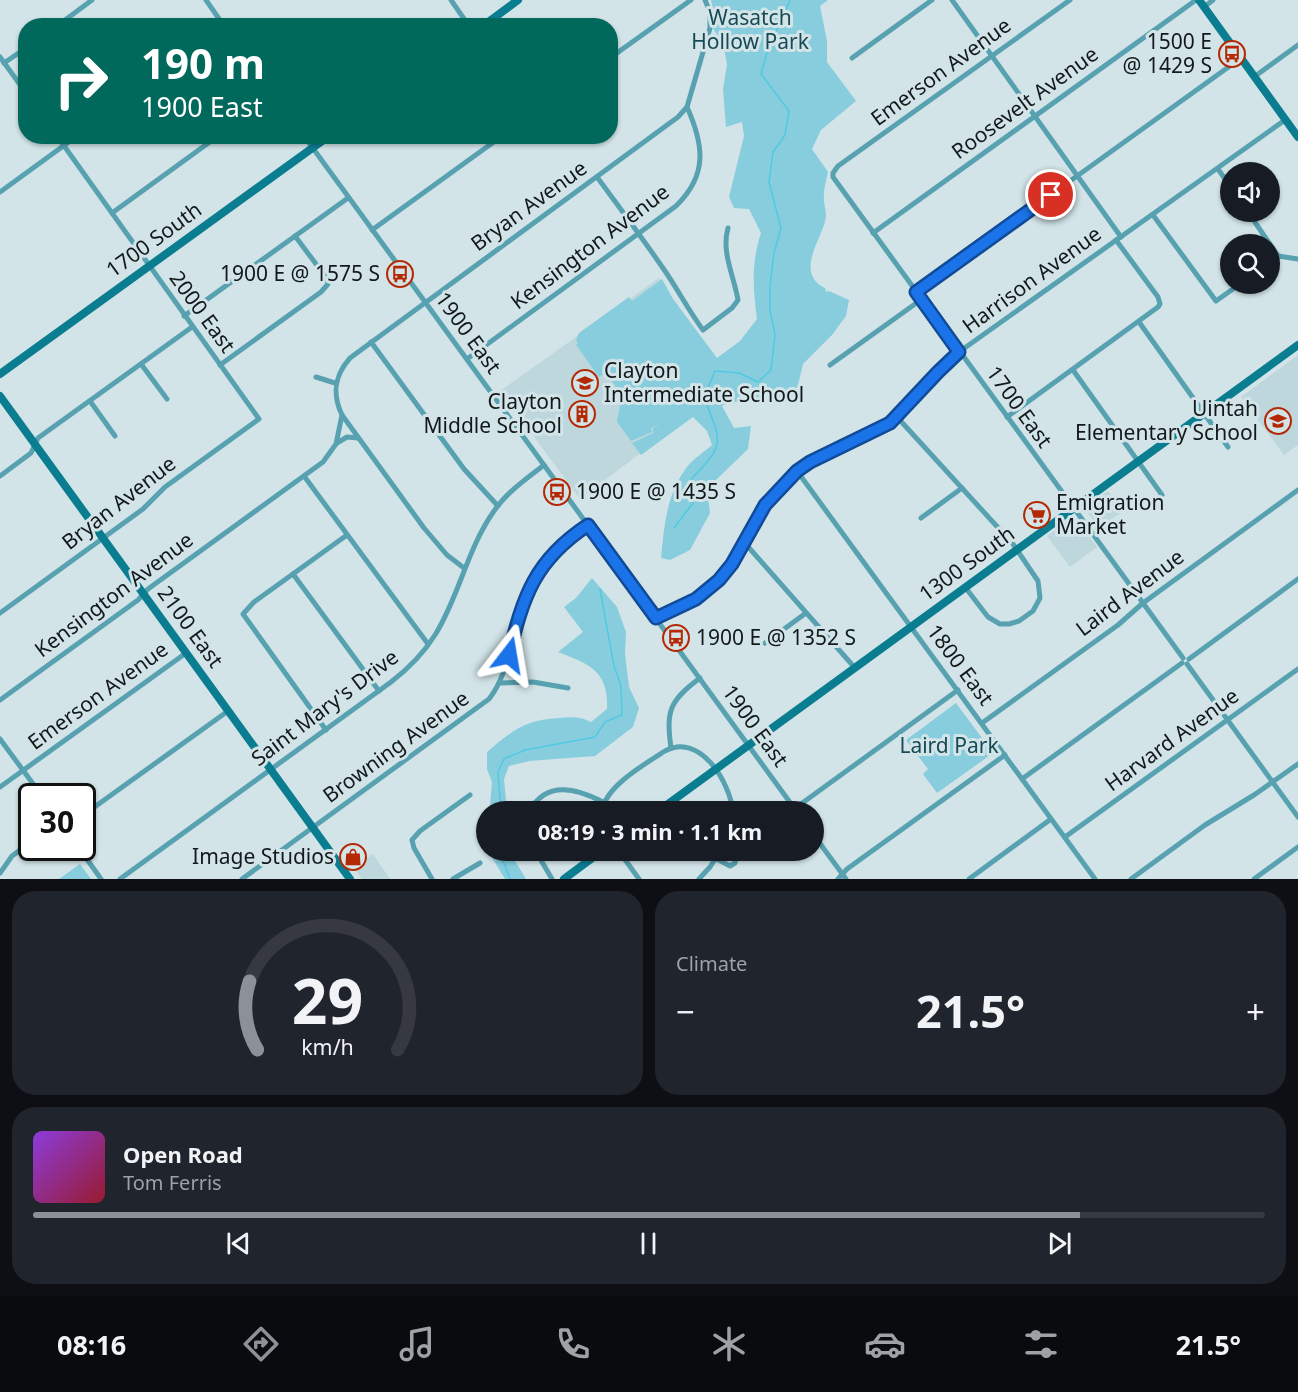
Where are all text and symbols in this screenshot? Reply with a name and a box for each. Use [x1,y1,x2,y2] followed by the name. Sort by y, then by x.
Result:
[691,3,810,55] park label: Wasatch Hollow Park
[865,11,1016,132] street label: Emerson Avenue
[1123,27,1212,79] place label: 1500 E @ 1429 S
[141,34,265,91] text: 190 m
[1217,39,1247,69] bus stop icon: 1500 E @ 1429 S
[946,40,1103,165] street label: Roosevelt Avenue
[42,42,120,120] icon: right
[141,88,263,125] text: 1900 East
[465,154,592,257] street label: Bryan Avenue
[1220,162,1280,294] map controls
[1220,162,1280,222] button: sound
[1025,169,1076,220] pin
[504,177,674,315] street label: Kensington Avenue
[1034,178,1067,211] icon: arrive
[100,195,207,283] street label: 1700 South
[956,219,1106,339] street label: Harrison Avenue
[1220,234,1280,294] button: search
[220,259,380,287] place label: 1900 E @ 1575 S
[385,259,415,289] bus stop icon: 1900 E @ 1575 S
[164,265,242,358] street label: 2000 East
[430,286,508,379] street label: 1900 East
[604,356,804,408] place label: Clayton Intermediate School
[981,360,1059,453] street label: 1700 East
[570,368,600,398] school or university icon: Clayton Intermediate School
[424,387,562,439] place label: Clayton Middle School
[1075,394,1258,446] place label: Uintah Elementary School
[567,399,597,429] building icon: Clayton Middle School
[1263,406,1293,436] school or university icon: Uintah Elementary School
[56,449,181,555] street label: Bryan Avenue
[542,477,572,507] bus stop icon: 1900 E @ 1435 S
[576,477,736,505] place label: 1900 E @ 1435 S
[1056,488,1164,540] place label: Emigration Market
[1022,500,1052,530] supermarket icon: Emigration Market
[913,519,1020,607] street label: 1300 South
[28,525,198,663] street label: Kensington Avenue
[1070,542,1189,642] street label: Laird Avenue
[152,580,230,673] street label: 2100 East
[921,618,1001,711] street label: 1800 East
[477,623,541,687] position arrow
[661,623,691,653] bus stop icon: 1900 E @ 1352 S
[696,623,856,651] place label: 1900 E @ 1352 S
[22,635,173,756] street label: Emerson Avenue
[245,643,404,772] street label: Saint Mary's Drive
[717,679,795,772] street label: 1900 East
[1099,681,1244,797] street label: Harvard Avenue
[317,684,474,809] street label: Browning Avenue
[899,731,999,759] park label: Laird Park
[18,783,96,861] speed limit sign: 30
[538,816,762,846] text: 08:19 · 3 min · 1.1 km
[192,842,334,870] place label: Image Studios
[338,842,368,872] shop icon: Image Studios
[676,950,747,977] text: Climate
[292,957,363,1042] text: 29
[916,980,1025,1041] text: 21.5°
[676,989,695,1034] text: −
[1246,989,1265,1034] text: +
[301,1032,354,1061] text: km/h
[123,1139,243,1169] text: Open Road
[123,1169,222,1196] text: Tom Ferris
[222,1227,255,1260] icon: previous
[632,1227,665,1260] icon: pause
[1043,1227,1076,1260] icon: next
[240,1323,282,1365] icon: directions
[396,1323,438,1365] icon: music
[552,1323,594,1365] icon: phone
[708,1323,750,1365] icon: climate
[864,1323,906,1365] icon: car
[1020,1323,1062,1365] icon: filters
[57,1326,126,1363] text: 08:16
[1176,1326,1241,1363] text: 21.5°

